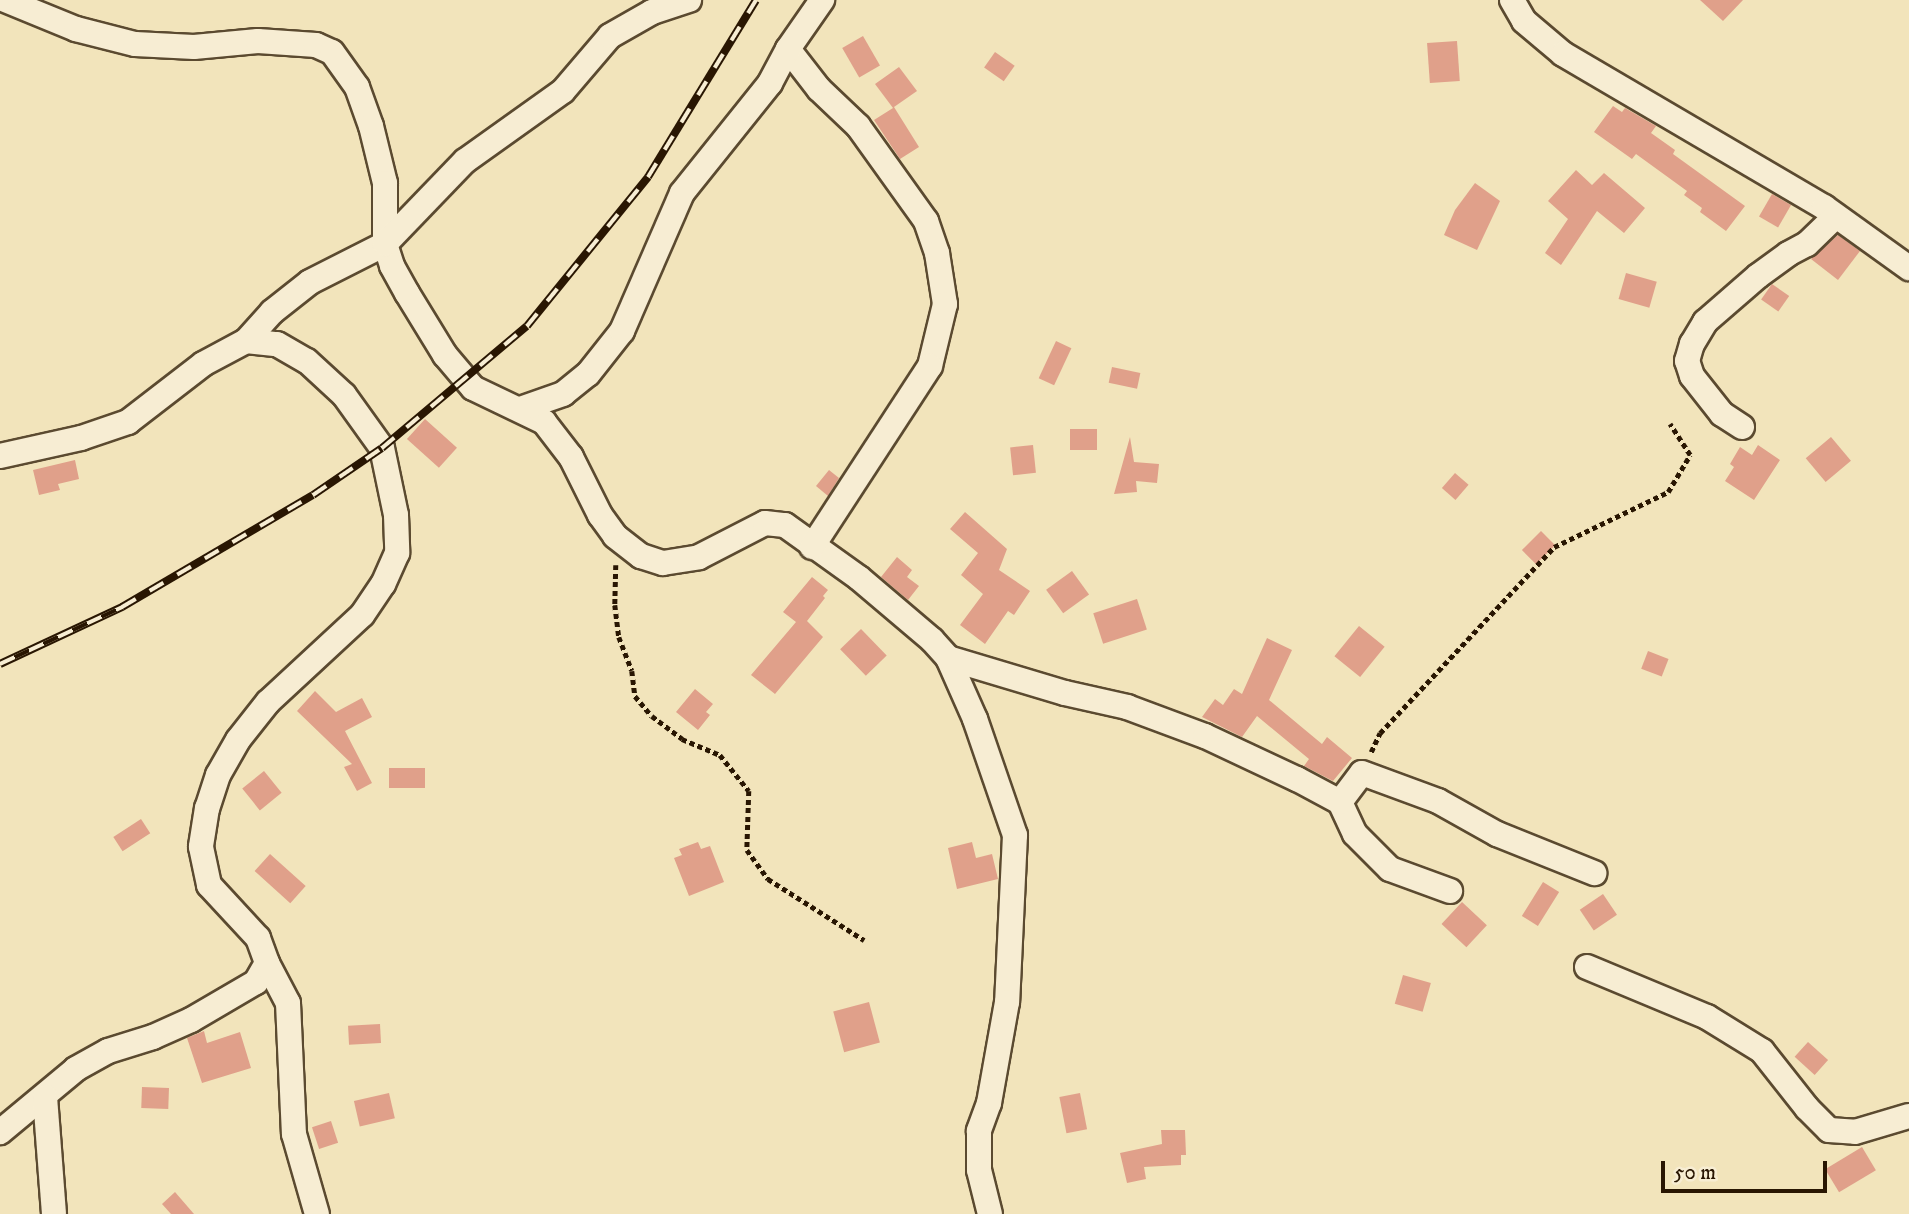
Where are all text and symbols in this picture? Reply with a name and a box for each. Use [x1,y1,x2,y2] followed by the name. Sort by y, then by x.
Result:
[1664,1148,1830,1192] scale bar
[1674,1160,1716,1186] text: 50 m

